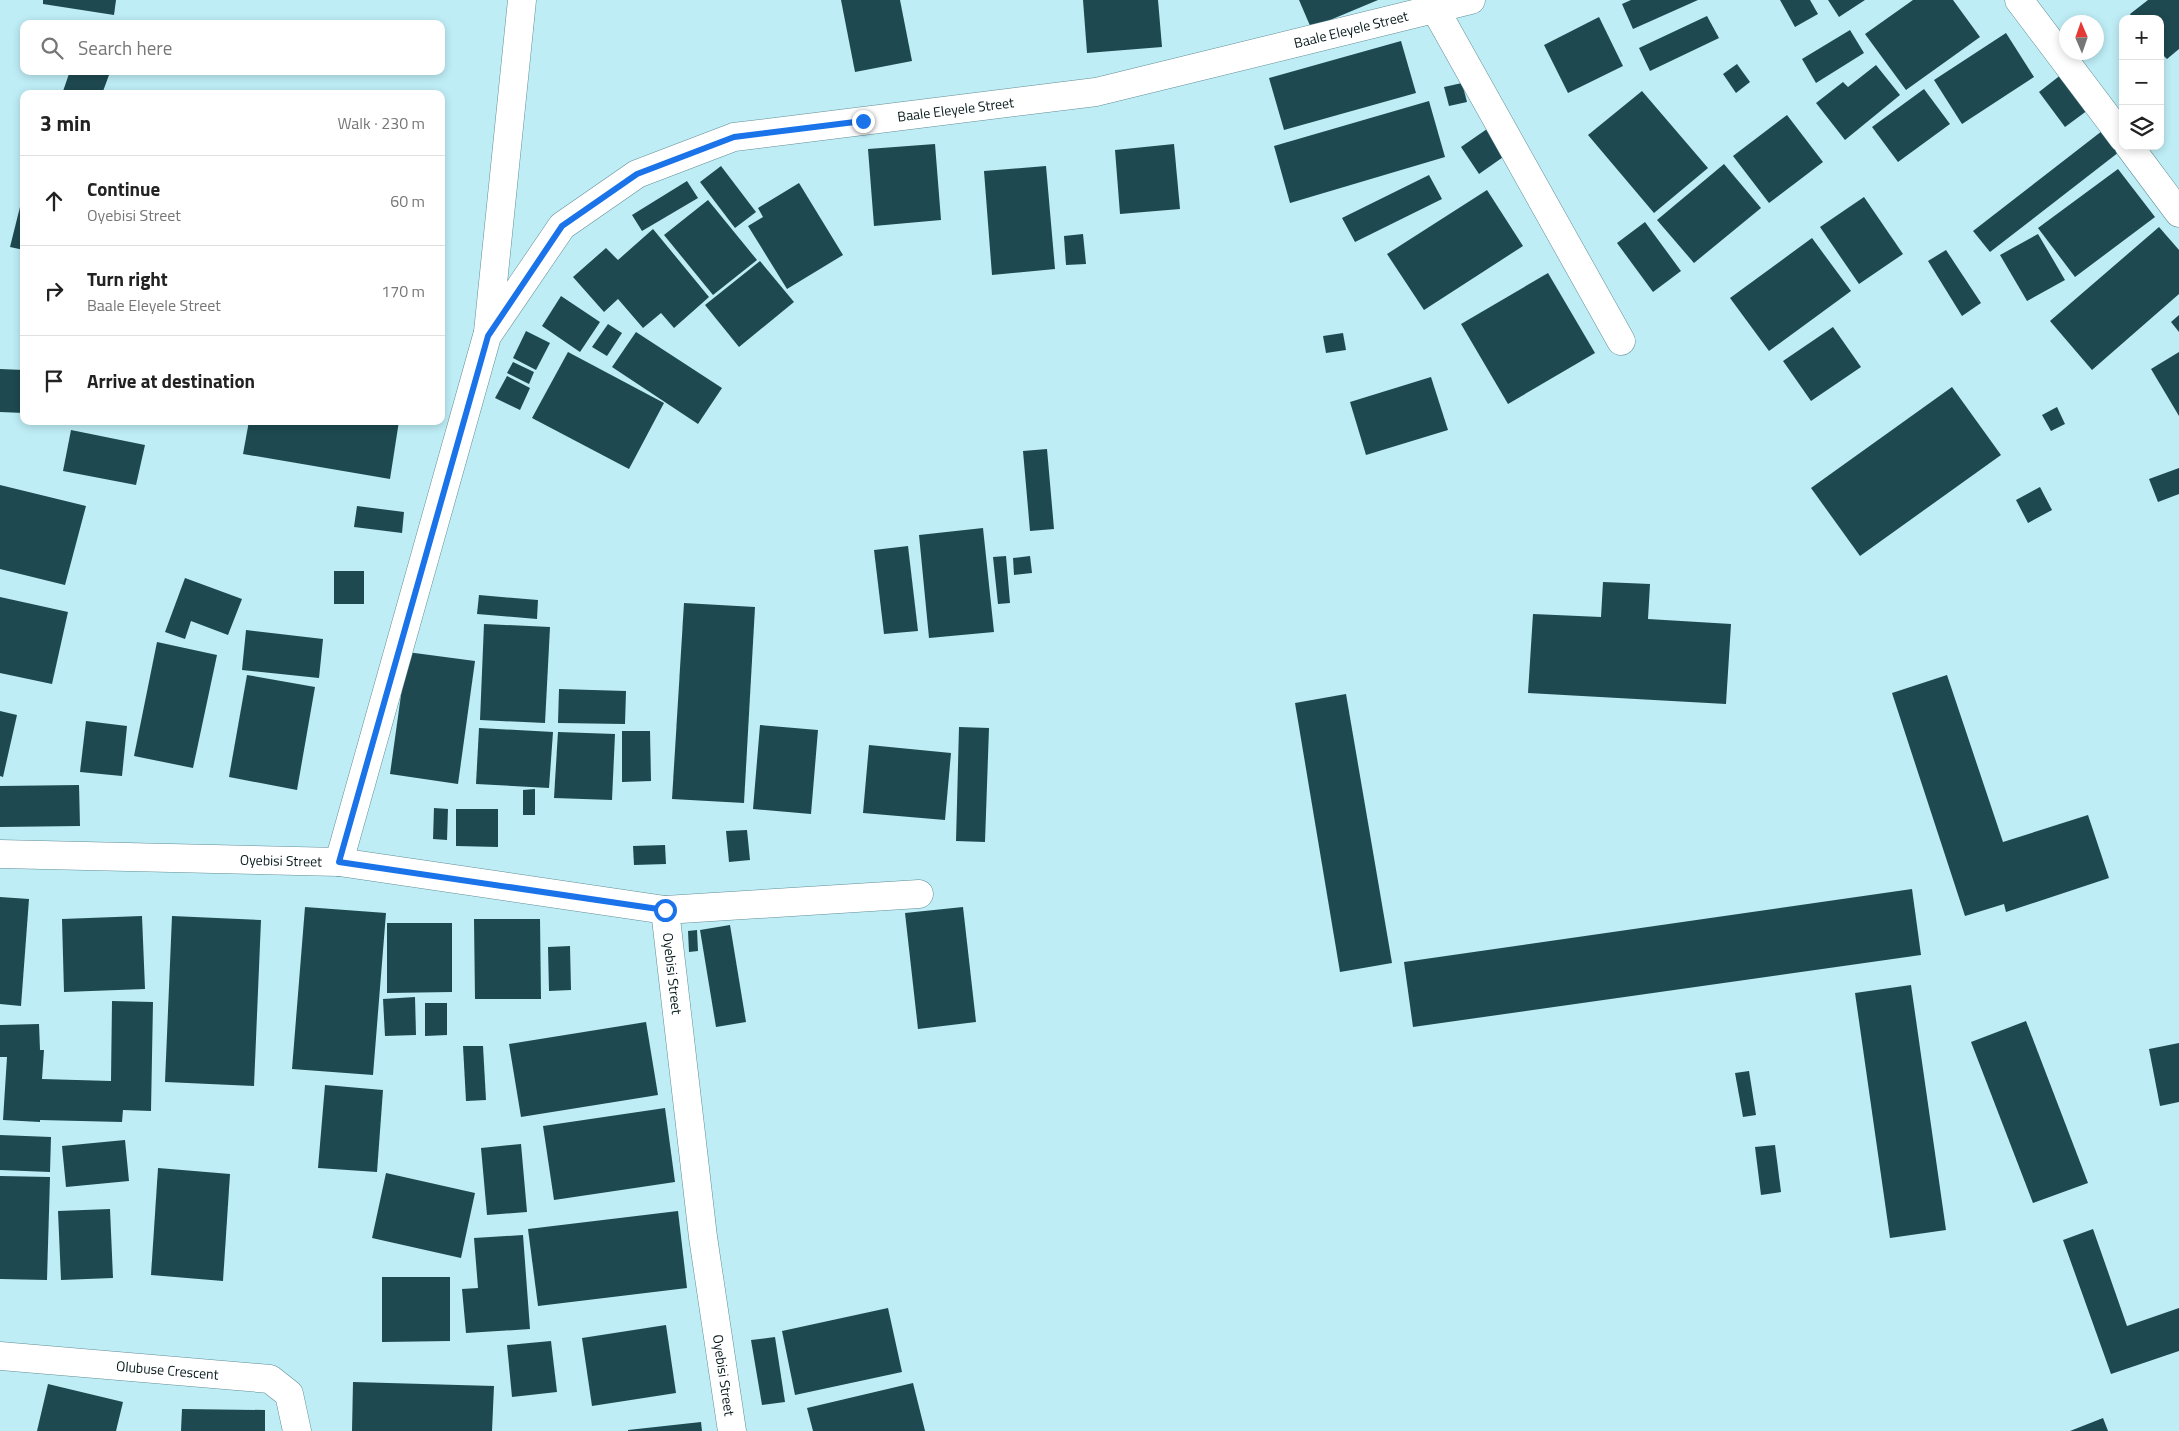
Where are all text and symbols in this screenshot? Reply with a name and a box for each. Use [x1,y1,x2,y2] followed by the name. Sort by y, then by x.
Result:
[1291,5,1410,53] street label: Baale Eleyele Street
[2059,15,2104,60] north arrow
[2119,15,2164,150] map controls
[2119,15,2164,60] button: +
[20,20,445,75] search box
[78,33,172,62] text: Search here
[38,34,66,62] icon: search
[2119,60,2164,105] button: −
[896,91,1015,127] street label: Baale Eleyele Street
[2119,105,2164,150] button: layers
[40,107,91,139] text: 3 min
[852,110,875,133] route end
[337,111,425,135] text: Walk · 230 m
[87,174,160,203] text: Continue
[40,187,68,215] icon: ahead
[390,189,425,213] text: 60 m
[87,203,181,227] text: Oyebisi Street
[87,264,168,293] text: Turn right
[40,277,68,305] icon: right
[381,279,425,303] text: 170 m
[87,293,221,317] text: Baale Eleyele Street
[87,366,255,395] text: Arrive at destination
[40,367,68,395] icon: arrive
[240,849,322,872] street label: Oyebisi Street
[654,899,677,922] route start
[658,931,688,1016] street label: Oyebisi Street
[708,1333,741,1417] street label: Oyebisi Street
[115,1355,220,1385] street label: Olubuse Crescent

